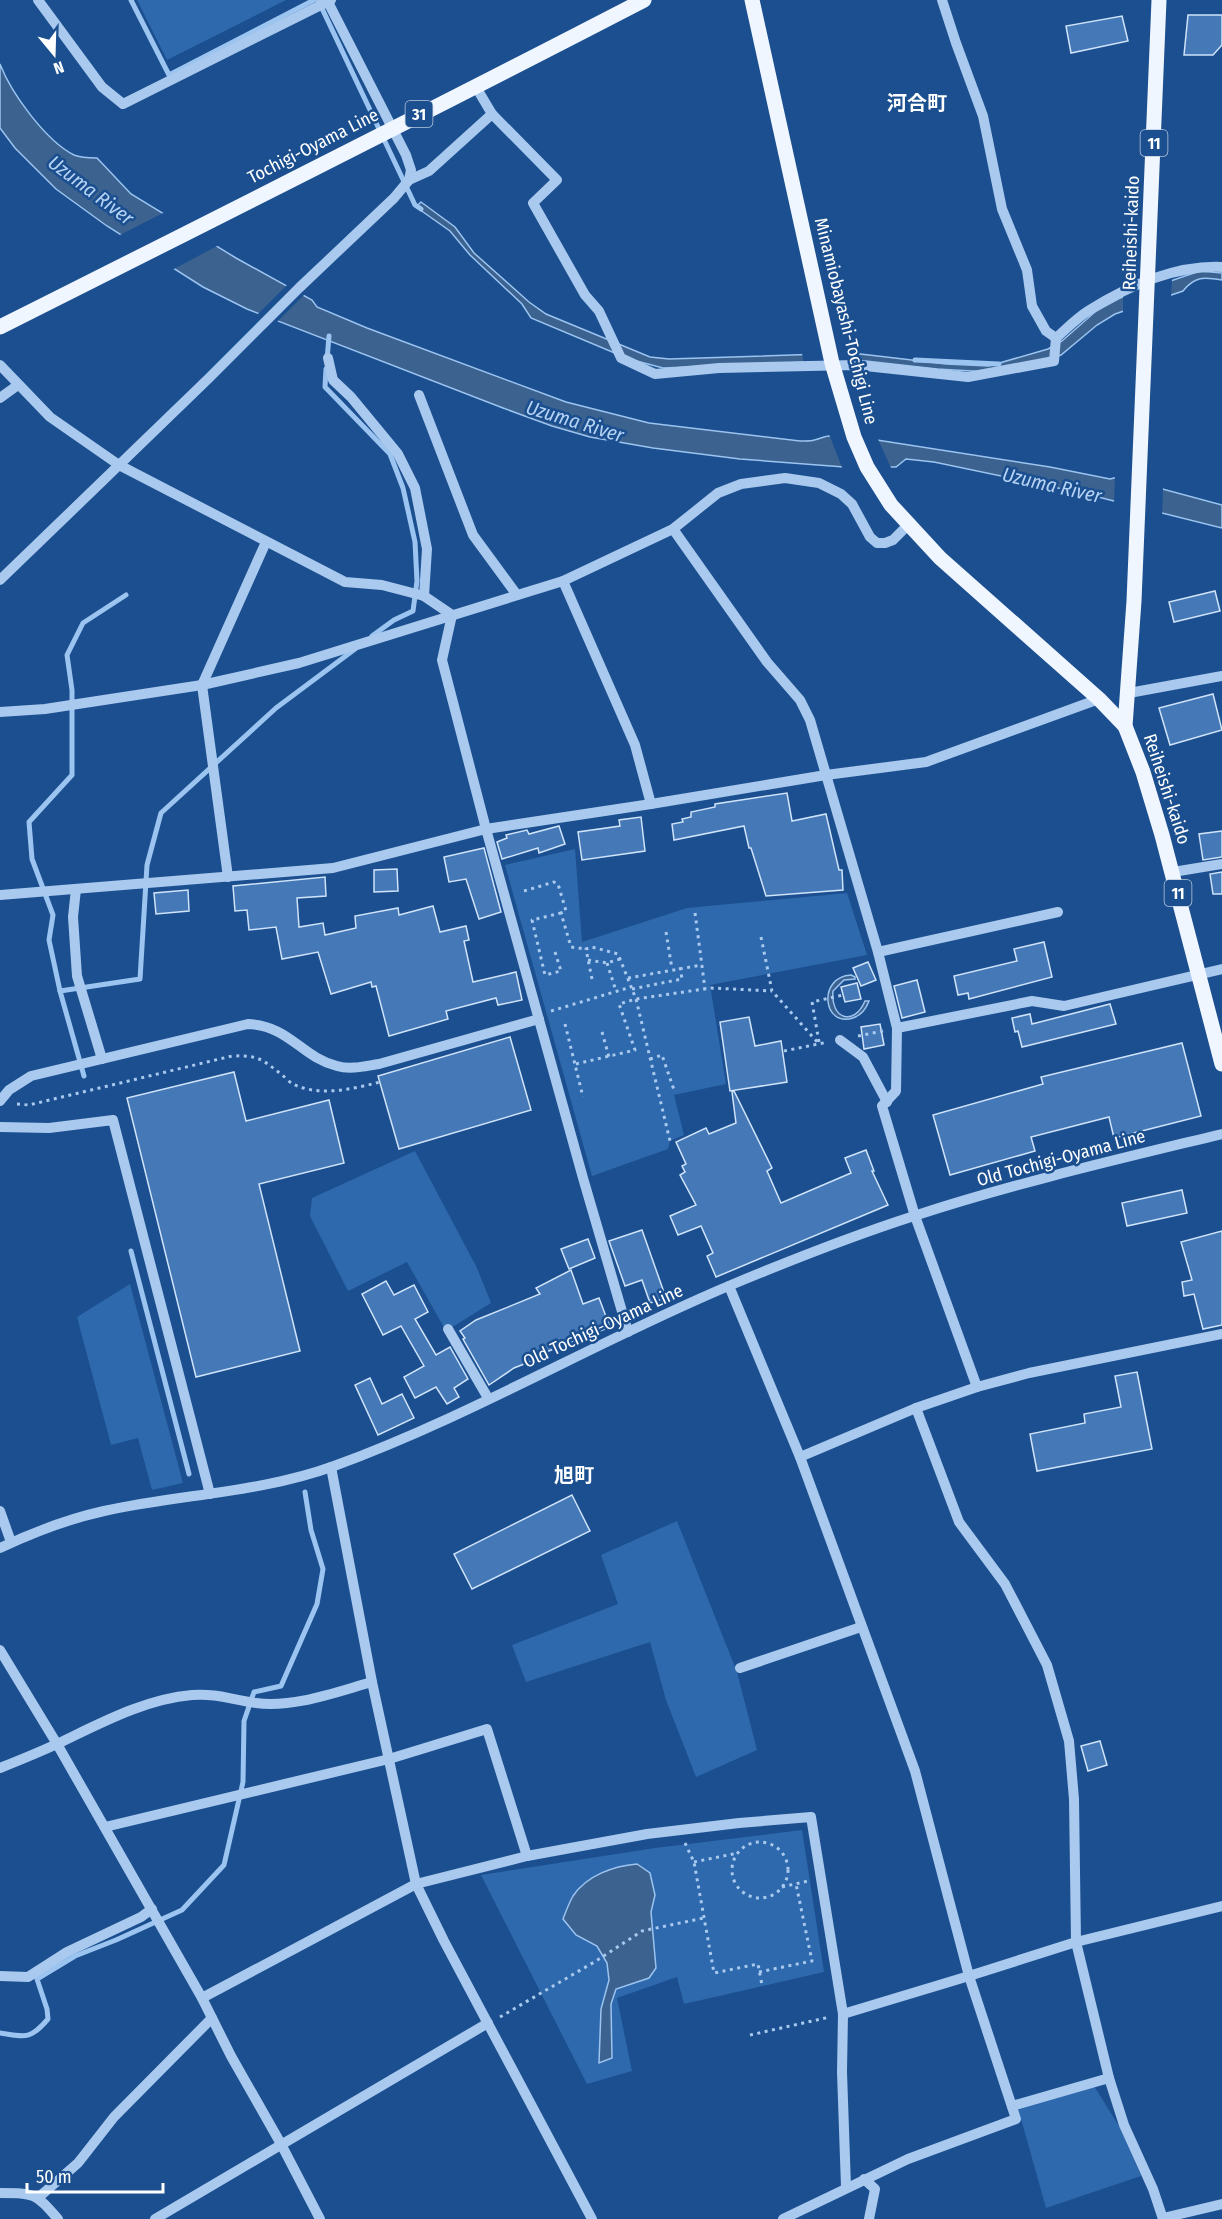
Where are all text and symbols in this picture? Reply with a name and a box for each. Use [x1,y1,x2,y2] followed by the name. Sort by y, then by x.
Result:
[24,24,84,84] north arrow
[51,57,66,78] text: N
[887,91,947,115] district label: 河合町
[406,101,432,127] road number: 31
[244,103,382,188] street label: Tochigi-Oyama Line
[1140,130,1168,156] road number: 11
[43,150,139,231] water label: Uzuma River
[1118,175,1144,291] street label: Reiheishi-kaido
[810,215,882,427] street label: Minamiobayashi-Tochigi Line
[523,395,628,448] water label: Uzuma River
[1000,462,1105,508] water label: Uzuma River
[1139,731,1195,847] street label: Reiheishi-kaido
[1164,880,1192,906] road number: 11
[974,1125,1148,1191] street label: Old Tochigi-Oyama Line
[520,1279,686,1373] street label: Old Tochigi-Oyama Line
[554,1463,594,1487] district label: 旭町
[27,2156,164,2194] scale bar
[36,2166,72,2188] text: 50 m

